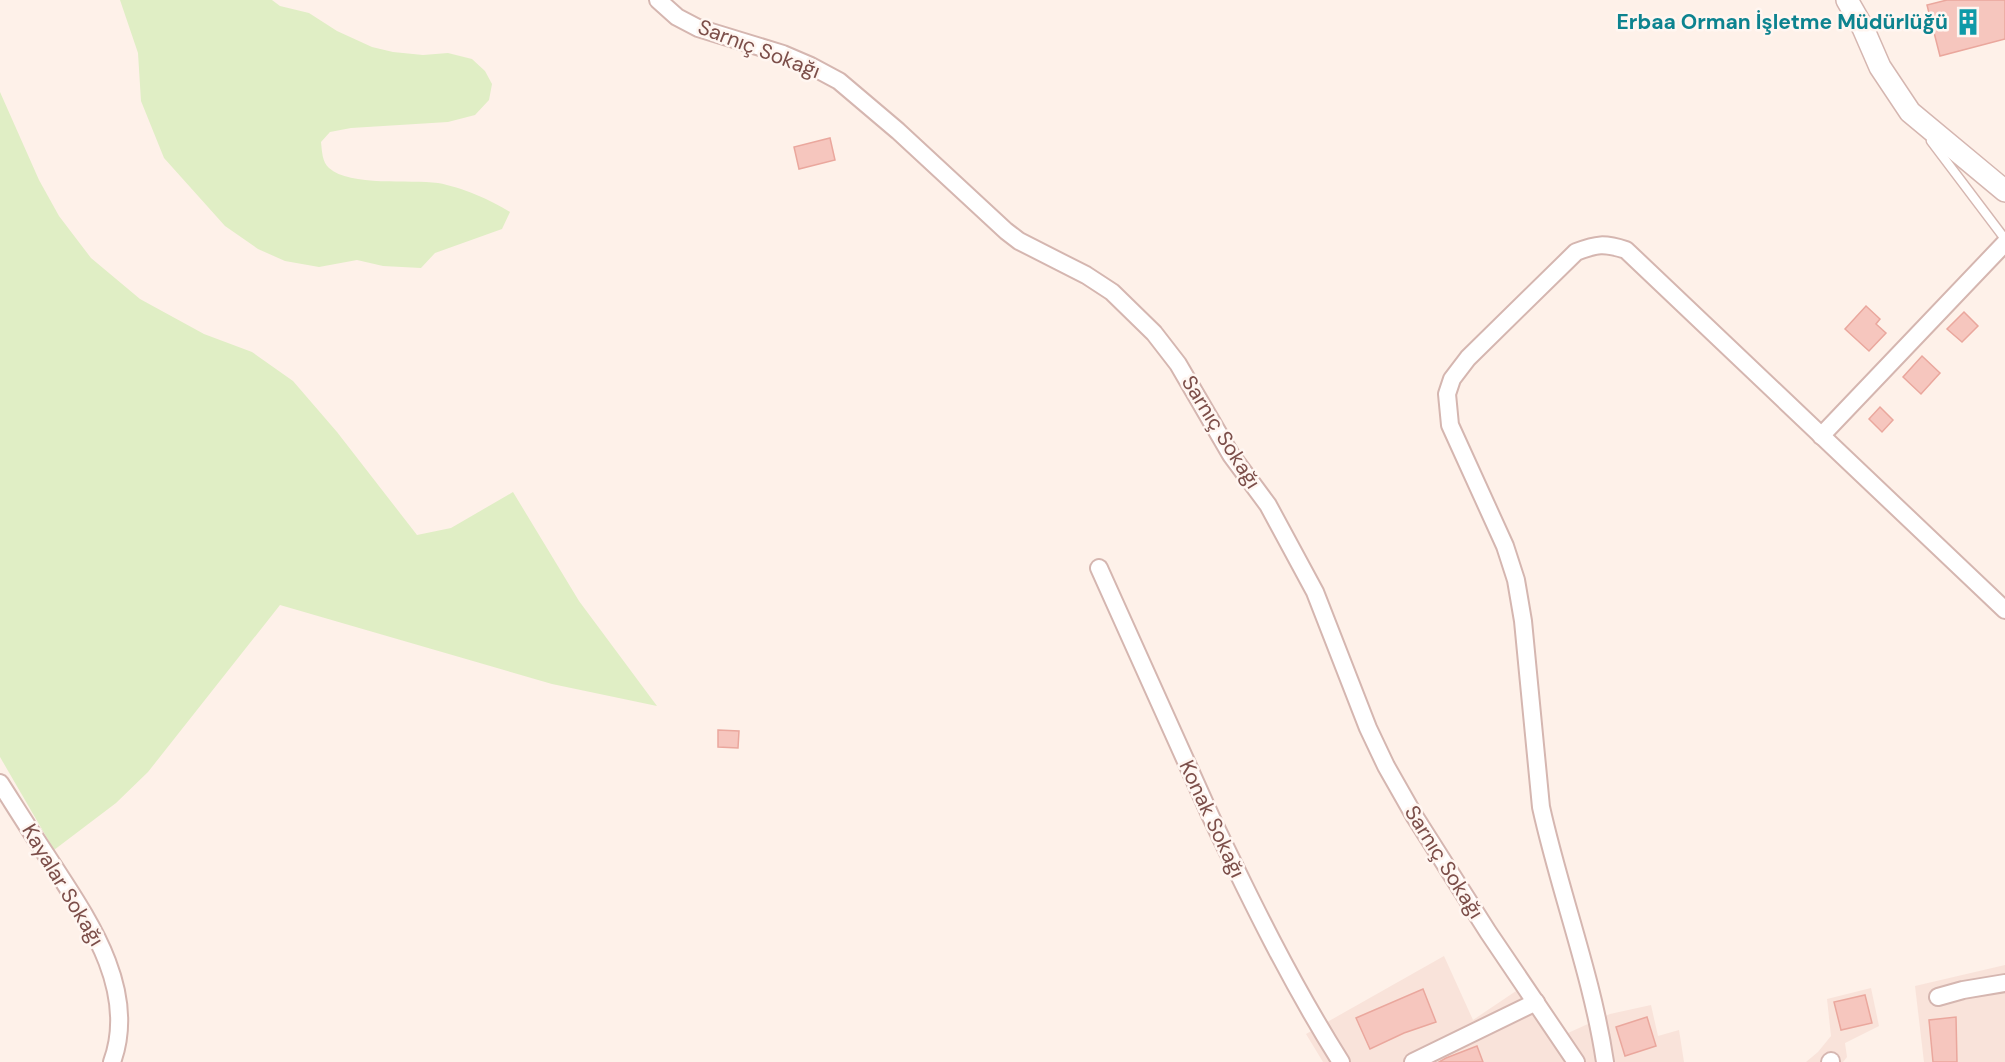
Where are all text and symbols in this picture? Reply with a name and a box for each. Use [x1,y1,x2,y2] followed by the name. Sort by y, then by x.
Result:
[1953,7,1983,37] building icon: Erbaa Orman İşletme Müdürlüğü
[1617,8,1948,36] place label: Erbaa Orman İşletme Müdürlüğü
[694,13,824,85] street label: Sarnıç Sokağı
[1175,370,1267,494] street label: Sarnıç Sokağı
[1173,756,1251,882] street label: Konak Sokağı
[1398,800,1490,924] street label: Sarnıç Sokağı
[16,819,110,951] street label: Kayalar Sokağı

